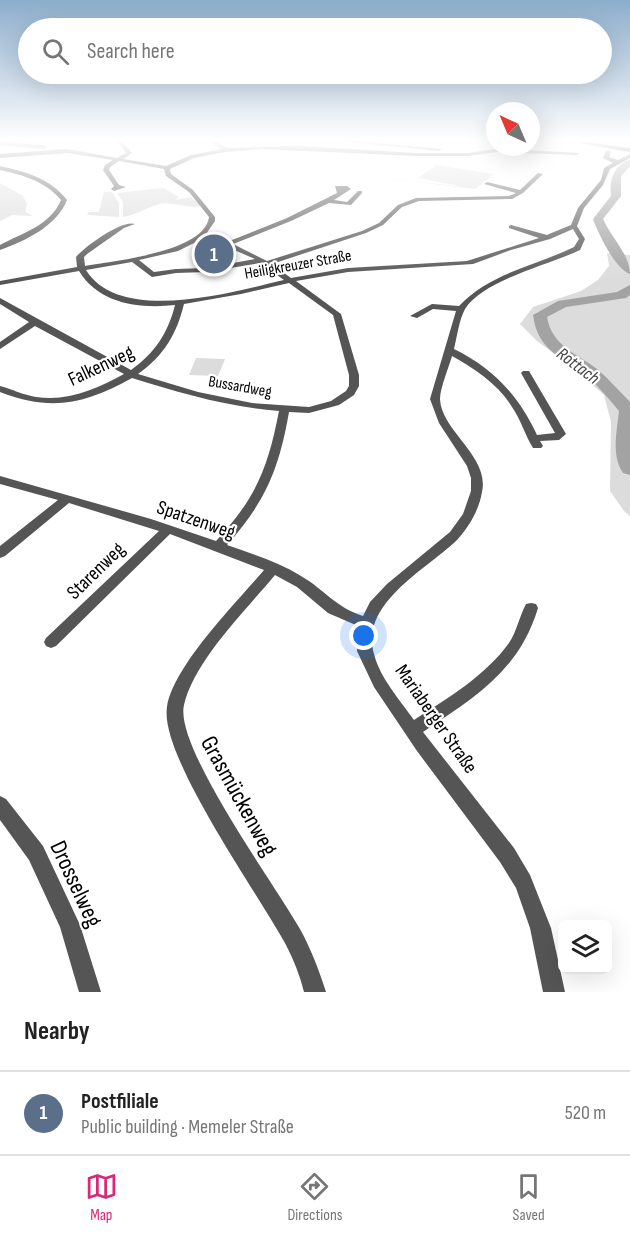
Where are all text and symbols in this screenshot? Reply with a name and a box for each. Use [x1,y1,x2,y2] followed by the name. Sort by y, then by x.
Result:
[18,18,612,84] search box
[39,35,72,68] icon: search
[87,38,174,65] text: Search here
[486,102,540,156] north arrow
[194,232,234,276] pin: 1
[243,246,353,284] street label: Heiligkreuzer Straße
[64,340,138,392] street label: Falkenweg
[553,343,604,389] water label: Rottach
[207,372,273,402] street label: Bussardweg
[154,495,238,545] street label: Spatzenweg
[62,538,130,604] street label: Starenweg
[349,621,378,650] your location
[390,660,482,778] street label: Mariaberger Straße
[194,731,284,861] street label: Grasmückenweg
[43,836,109,932] street label: Drosselweg
[558,920,612,974] map controls
[558,920,612,974] button: layers
[24,1016,90,1047] text: Nearby
[81,1088,159,1115] text: Postfiliale
[40,1101,47,1125] text: 1
[565,1101,606,1125] text: 520 m
[81,1115,294,1139] text: Public building · Memeler Straße
[85,1170,118,1225] tab: Map
[287,1170,343,1225] tab: Directions
[512,1170,545,1225] tab: Saved

